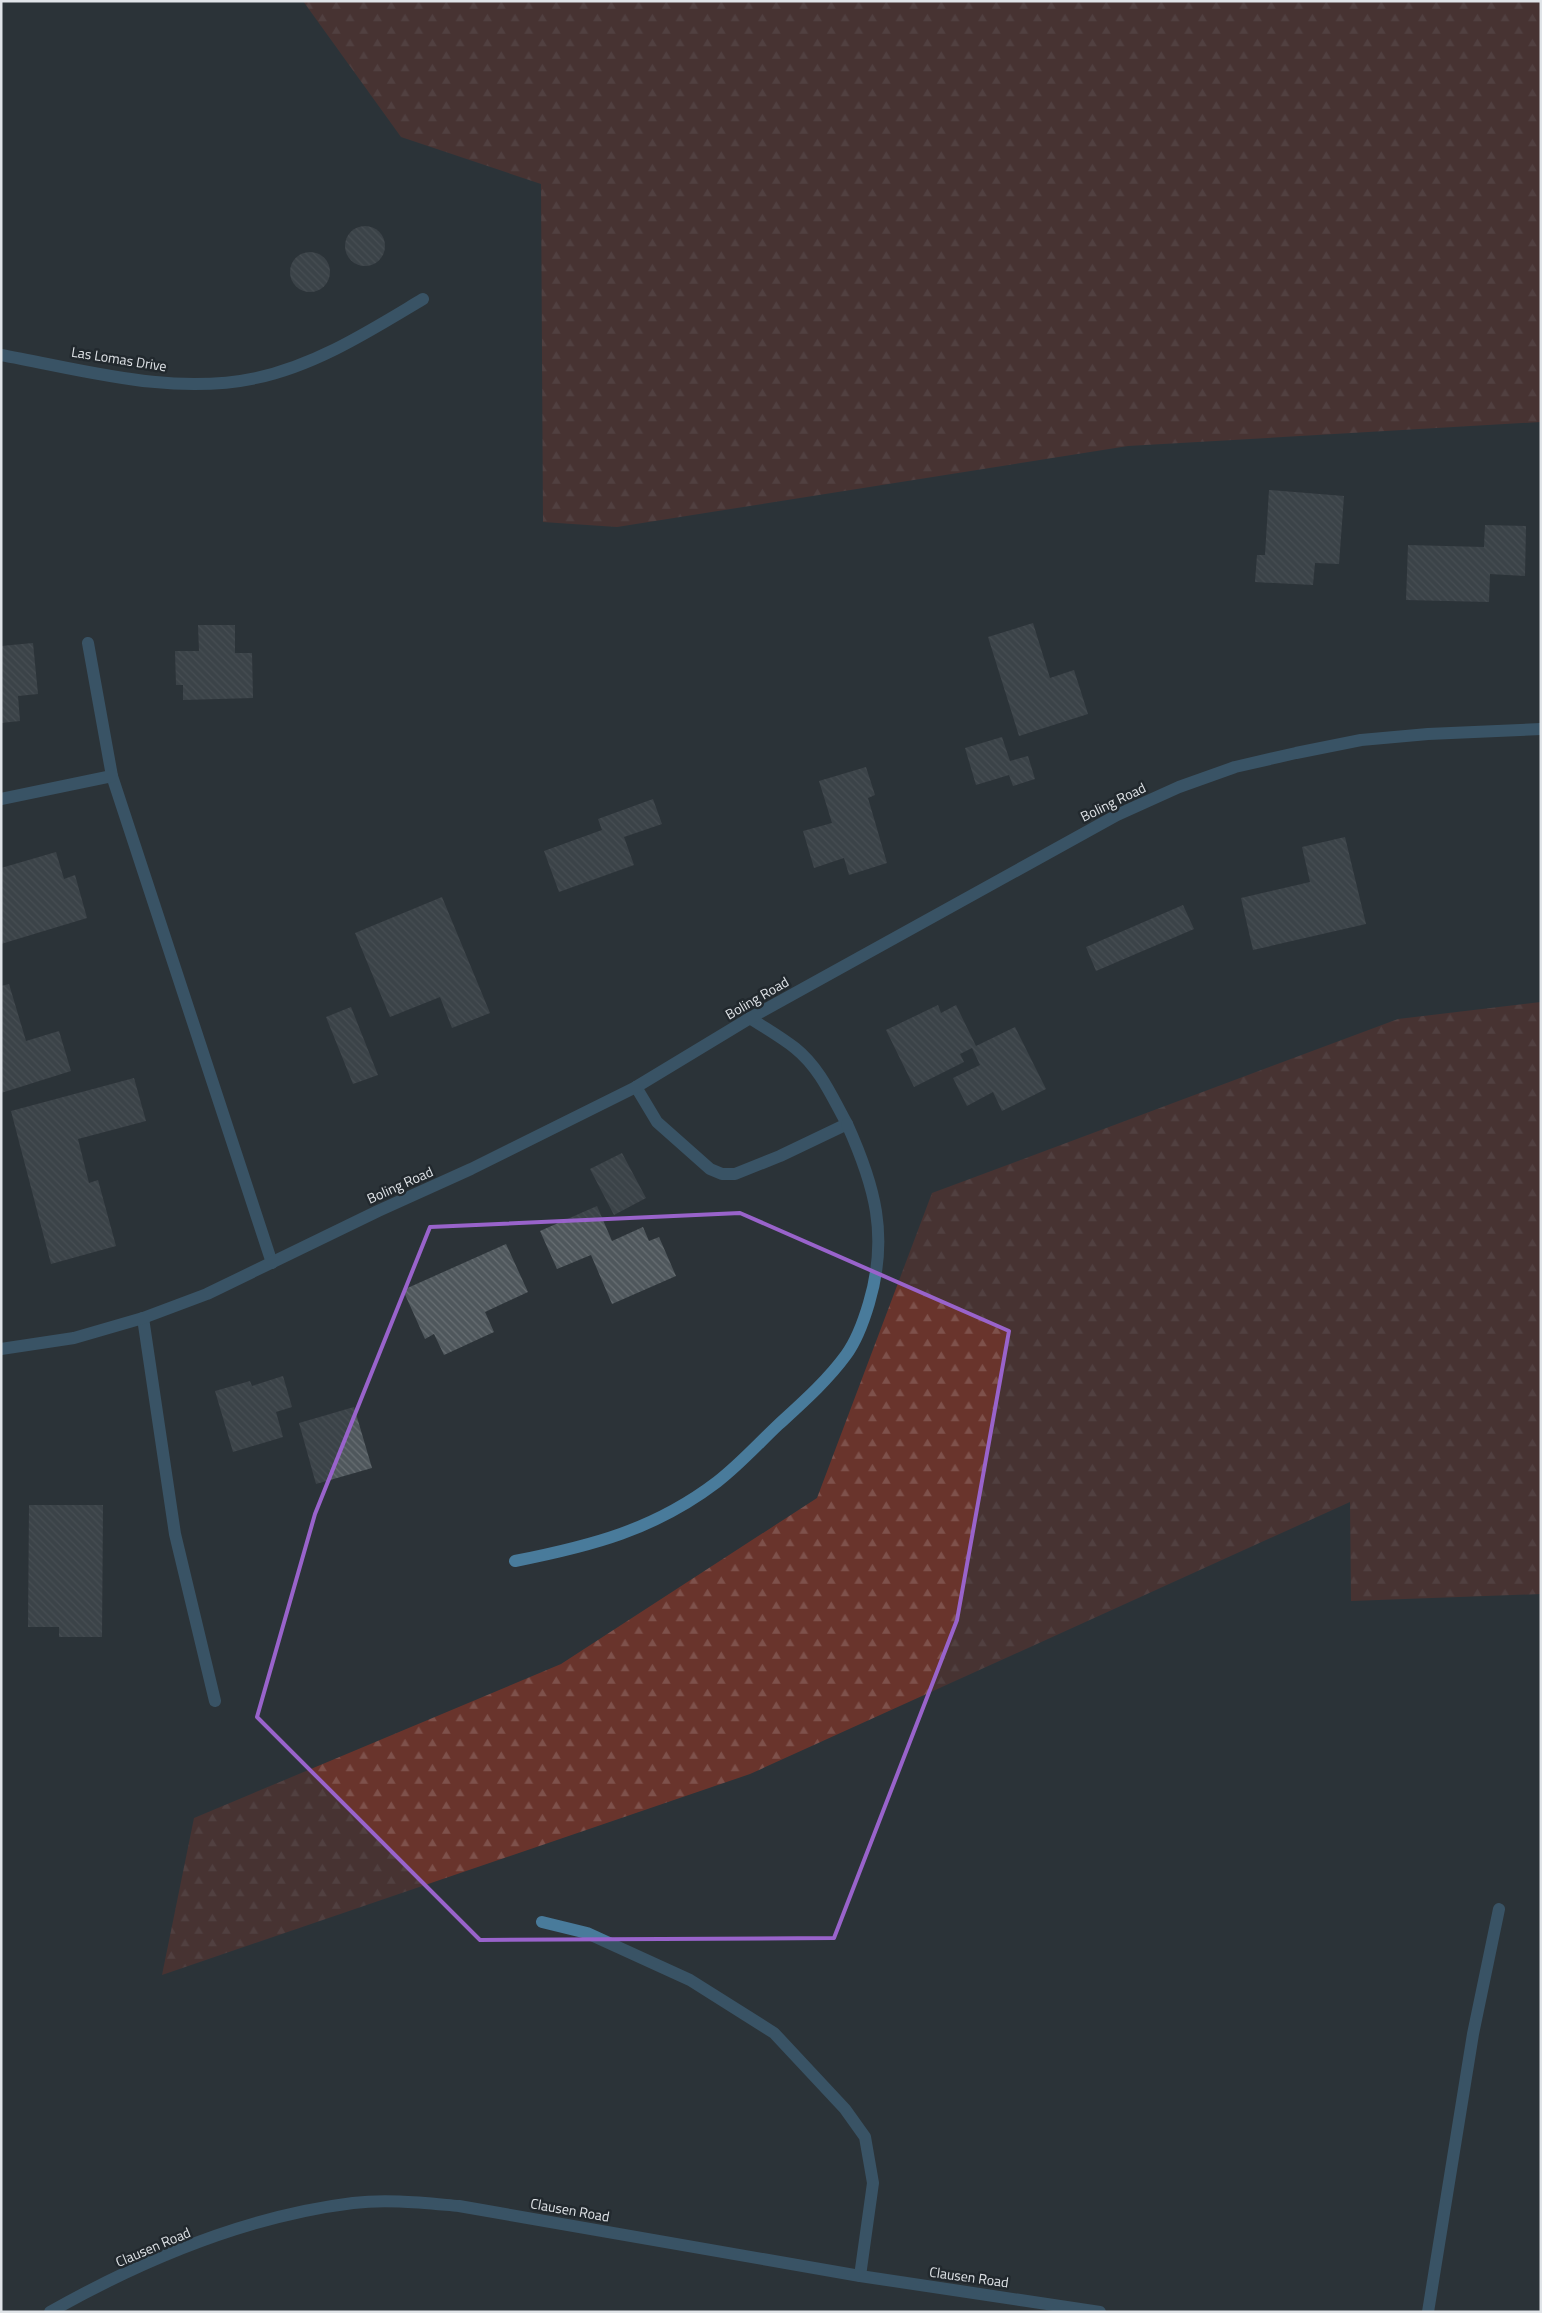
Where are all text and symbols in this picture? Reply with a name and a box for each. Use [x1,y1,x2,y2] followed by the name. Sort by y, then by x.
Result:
[70,341,168,376] street label: Las Lomas Drive
[1077,777,1149,826] street label: Boling Road
[721,971,792,1024] street label: Boling Road
[363,1161,436,1208] street label: Boling Road
[529,2192,611,2227] street label: Clausen Road
[112,2221,194,2272] street label: Clausen Road
[928,2261,1010,2292] street label: Clausen Road

